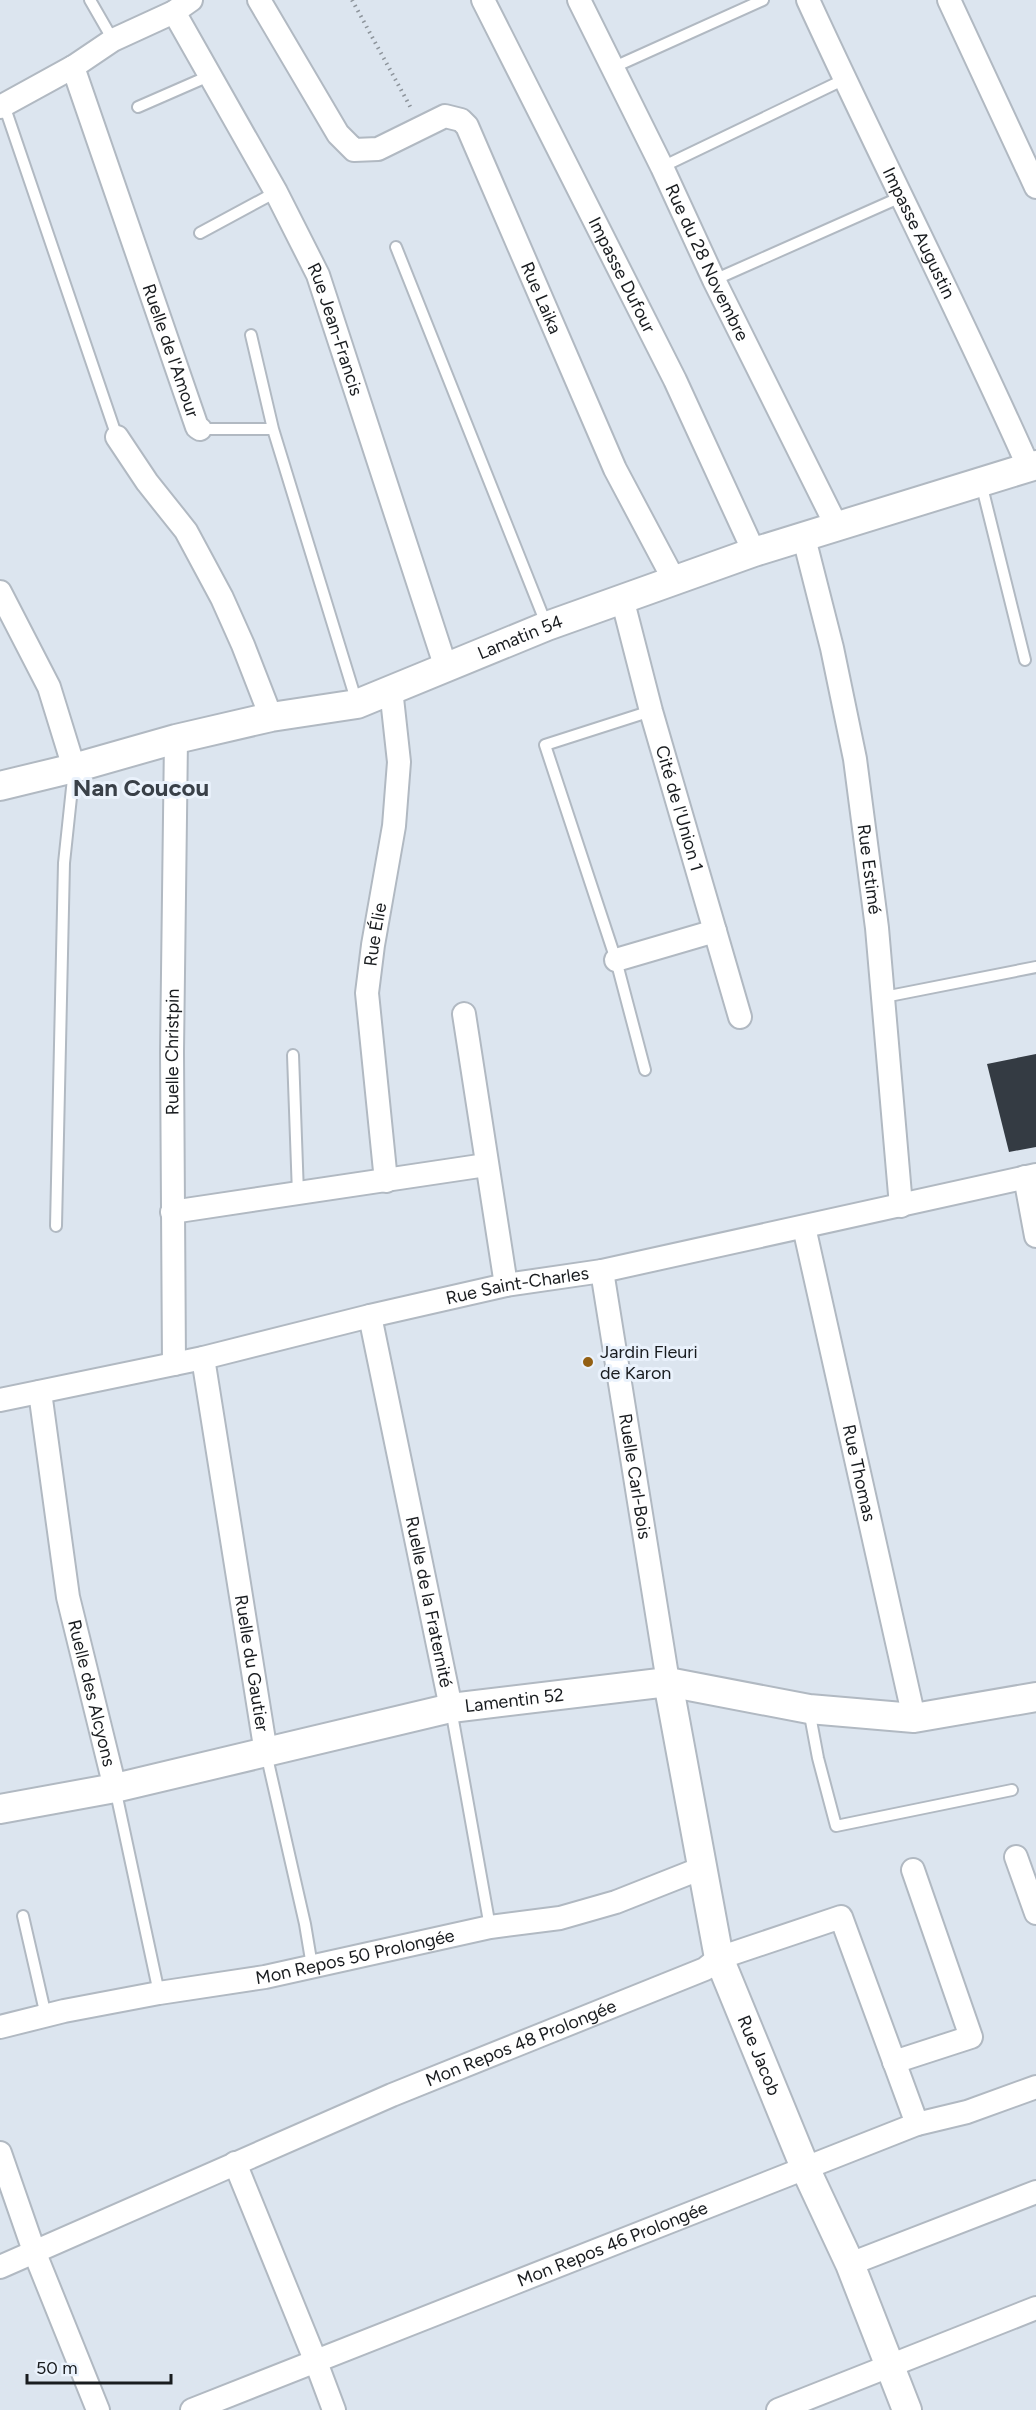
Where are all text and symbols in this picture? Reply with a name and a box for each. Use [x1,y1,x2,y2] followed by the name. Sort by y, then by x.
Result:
[878,164,960,302] street label: Impasse Augustin
[660,180,754,345] street label: Rue du 28 Novembre
[584,213,660,336] street label: Impasse Dufour
[303,259,368,399] street label: Rue Jean-Francis
[516,259,566,337] street label: Rue Laika
[138,281,204,420] street label: Ruelle de l'Amour
[474,610,566,664] street label: Lamatin 54
[651,743,708,874] street label: Cité de l'Union 1
[73,773,209,802] district label: Nan Coucou
[853,823,886,916] street label: Rue Estimé
[359,901,391,968] street label: Rue Élie
[161,988,184,1115] street label: Ruelle Christpin
[444,1262,590,1309] street label: Rue Saint-Charles
[600,1341,698,1384] place label: Jardin Fleuri de Karon
[581,1355,595,1369] marker: Jardin Fleuri de Karon
[614,1412,656,1541] street label: Ruelle Carl-Bois
[838,1422,881,1524] street label: Rue Thomas
[401,1514,458,1690] street label: Ruelle de la Fraternité
[230,1593,273,1733] street label: Ruelle du Gautier
[63,1618,120,1769] street label: Ruelle des Alcyons
[463,1684,565,1717] street label: Lamentin 52
[254,1924,457,1989] street label: Mon Repos 50 Prolongée
[422,1995,620,2091] street label: Mon Repos 48 Prolongée
[733,2012,785,2099] street label: Rue Jacob
[514,2197,711,2292] street label: Mon Repos 46 Prolongée
[27,2347,171,2385] scale bar
[36,2357,78,2379] text: 50 m

